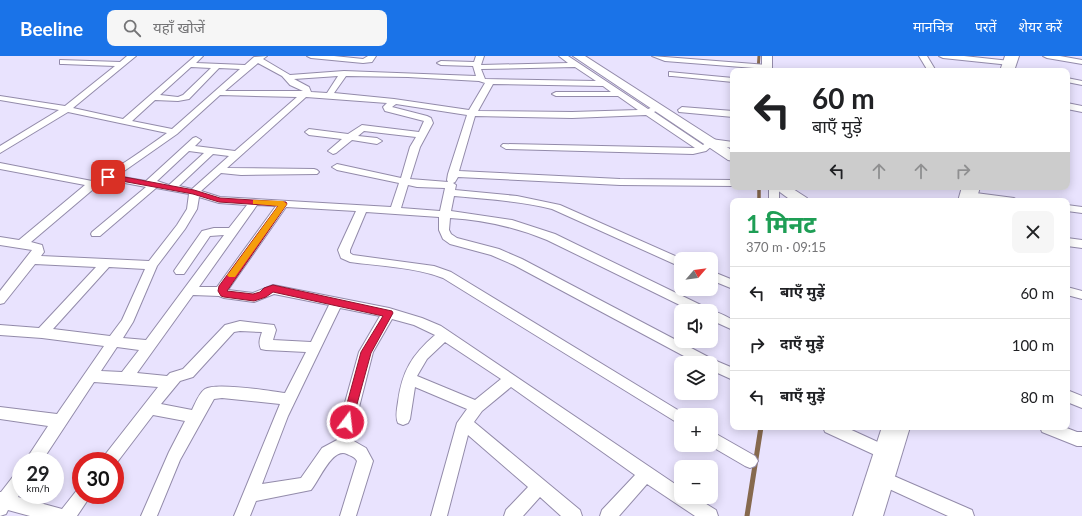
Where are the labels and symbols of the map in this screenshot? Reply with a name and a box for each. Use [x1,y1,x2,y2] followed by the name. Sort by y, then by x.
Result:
[91,160,125,194] pin
[674,252,718,296] north arrow
[326,401,368,443] position arrow
[72,452,124,504] speed limit sign: 30

